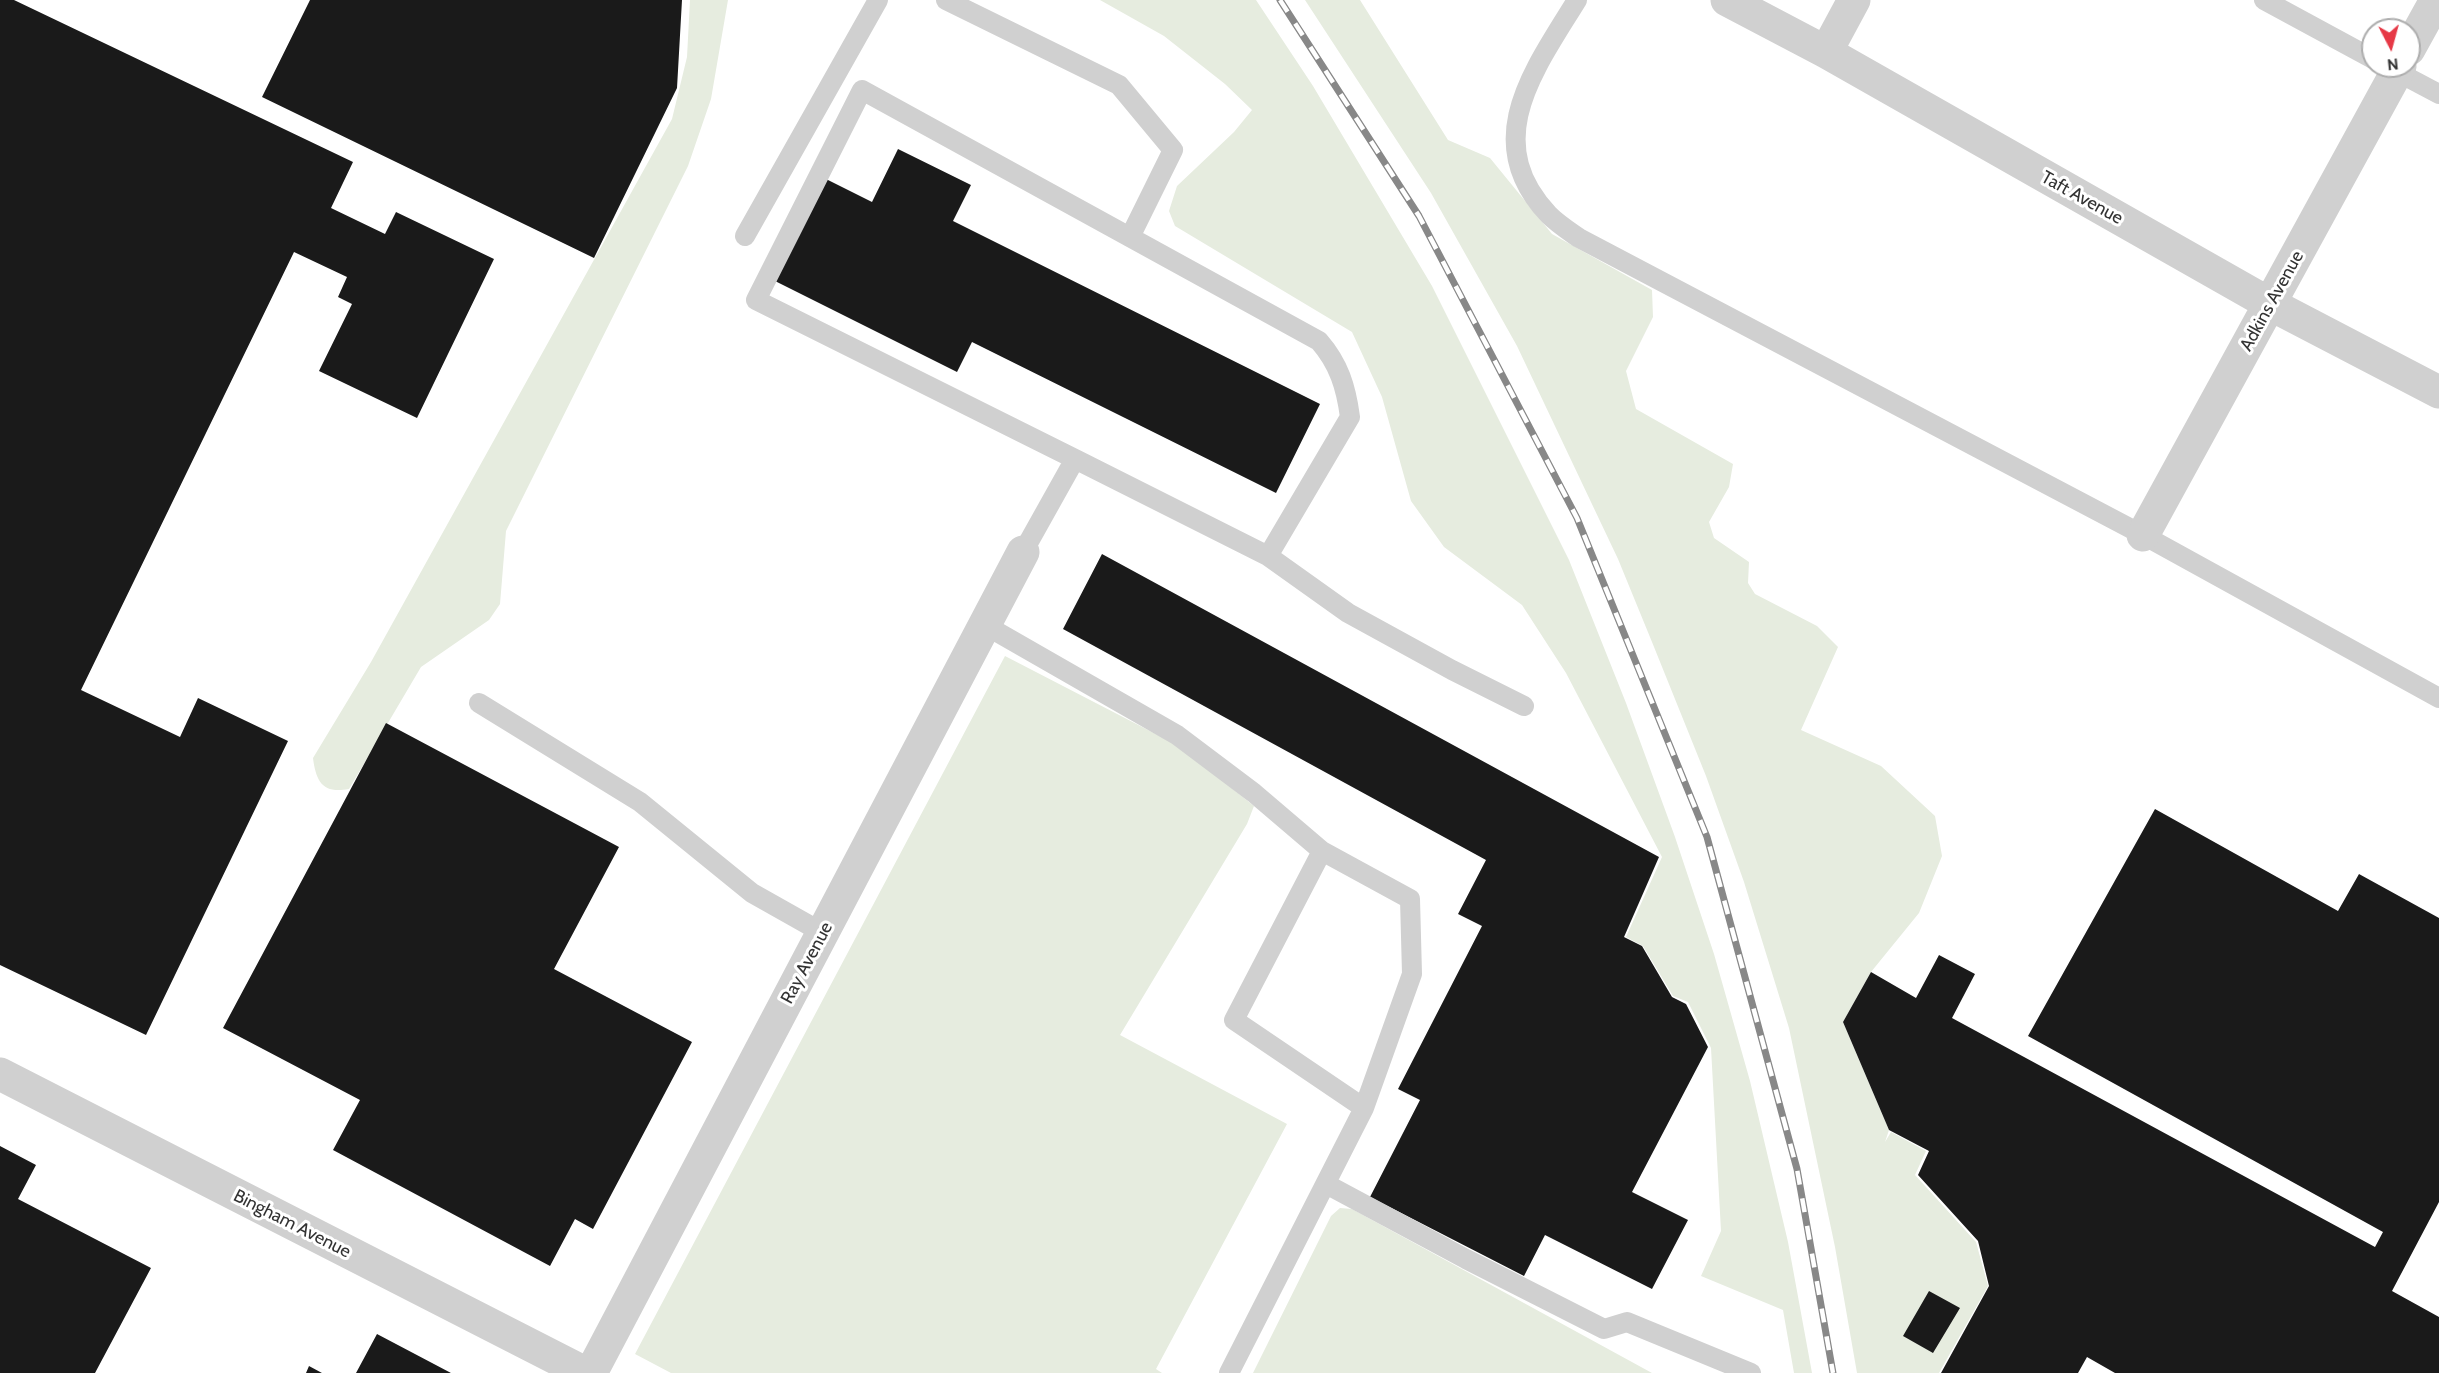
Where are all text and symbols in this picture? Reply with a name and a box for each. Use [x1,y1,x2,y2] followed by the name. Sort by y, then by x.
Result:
[2361,18,2421,78] north arrow
[2386,54,2399,74] text: N
[2037,167,2127,229] street label: Taft Avenue
[2236,247,2308,355] street label: Adkins Avenue
[777,919,837,1007] street label: Ray Avenue
[230,1185,354,1263] street label: Bingham Avenue

